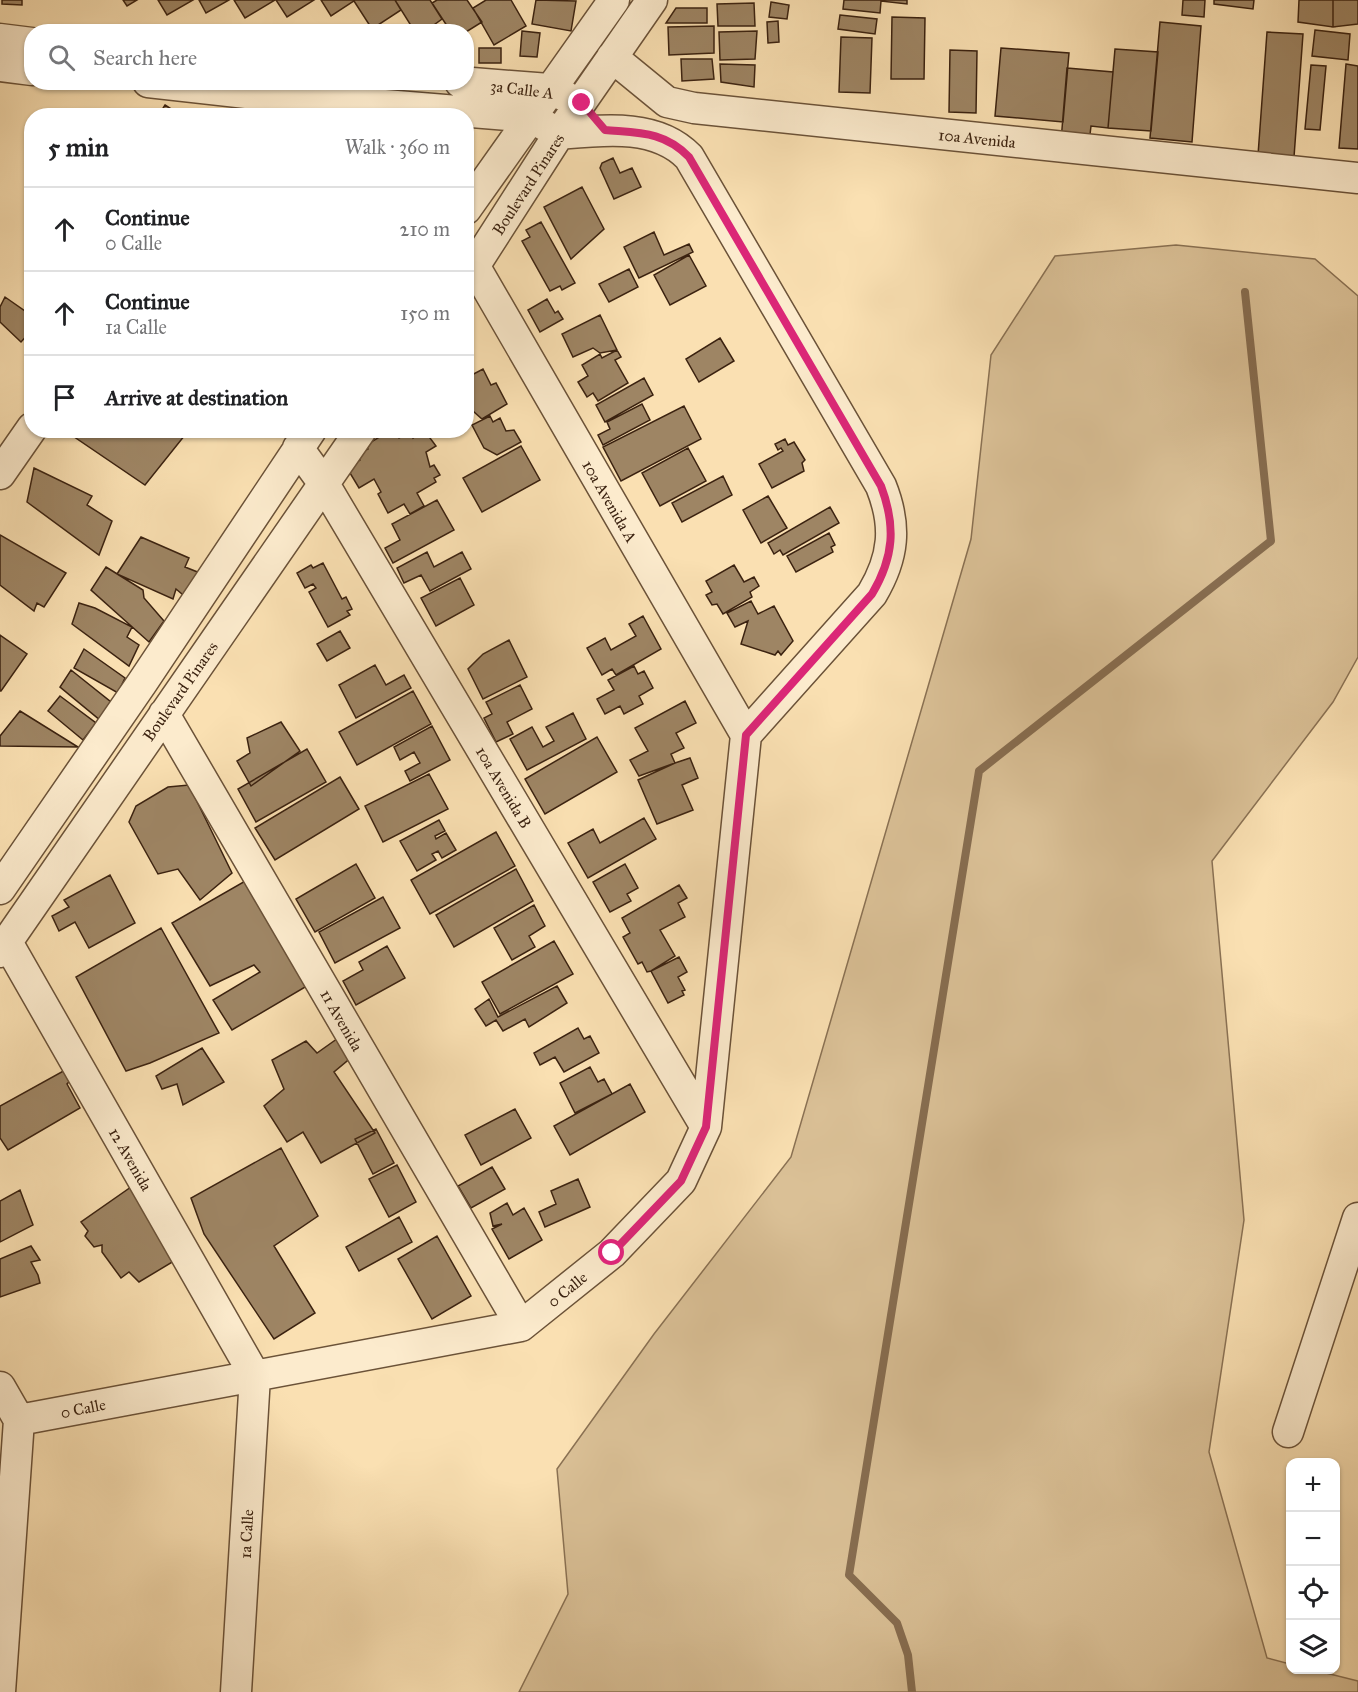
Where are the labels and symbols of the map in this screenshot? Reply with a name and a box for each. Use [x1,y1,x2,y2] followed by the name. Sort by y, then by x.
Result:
[489,76,555,103] street label: 3a Calle A
[568,89,594,115] route end
[937,125,1017,152] street label: 10a Avenida
[489,130,568,239] street label: Boulevard Pinares
[578,457,641,546] street label: 10a Avenida A
[139,638,222,745] street label: Boulevard Pinares
[472,743,535,832] street label: 10a Avenida B
[316,986,367,1055] street label: 11 Avenida
[105,1124,156,1194] street label: 12 Avenida
[598,1239,624,1265] route start
[544,1267,591,1311] street label: 0 Calle
[59,1395,108,1422] street label: 0 Calle
[236,1509,257,1559] street label: 1a Calle

